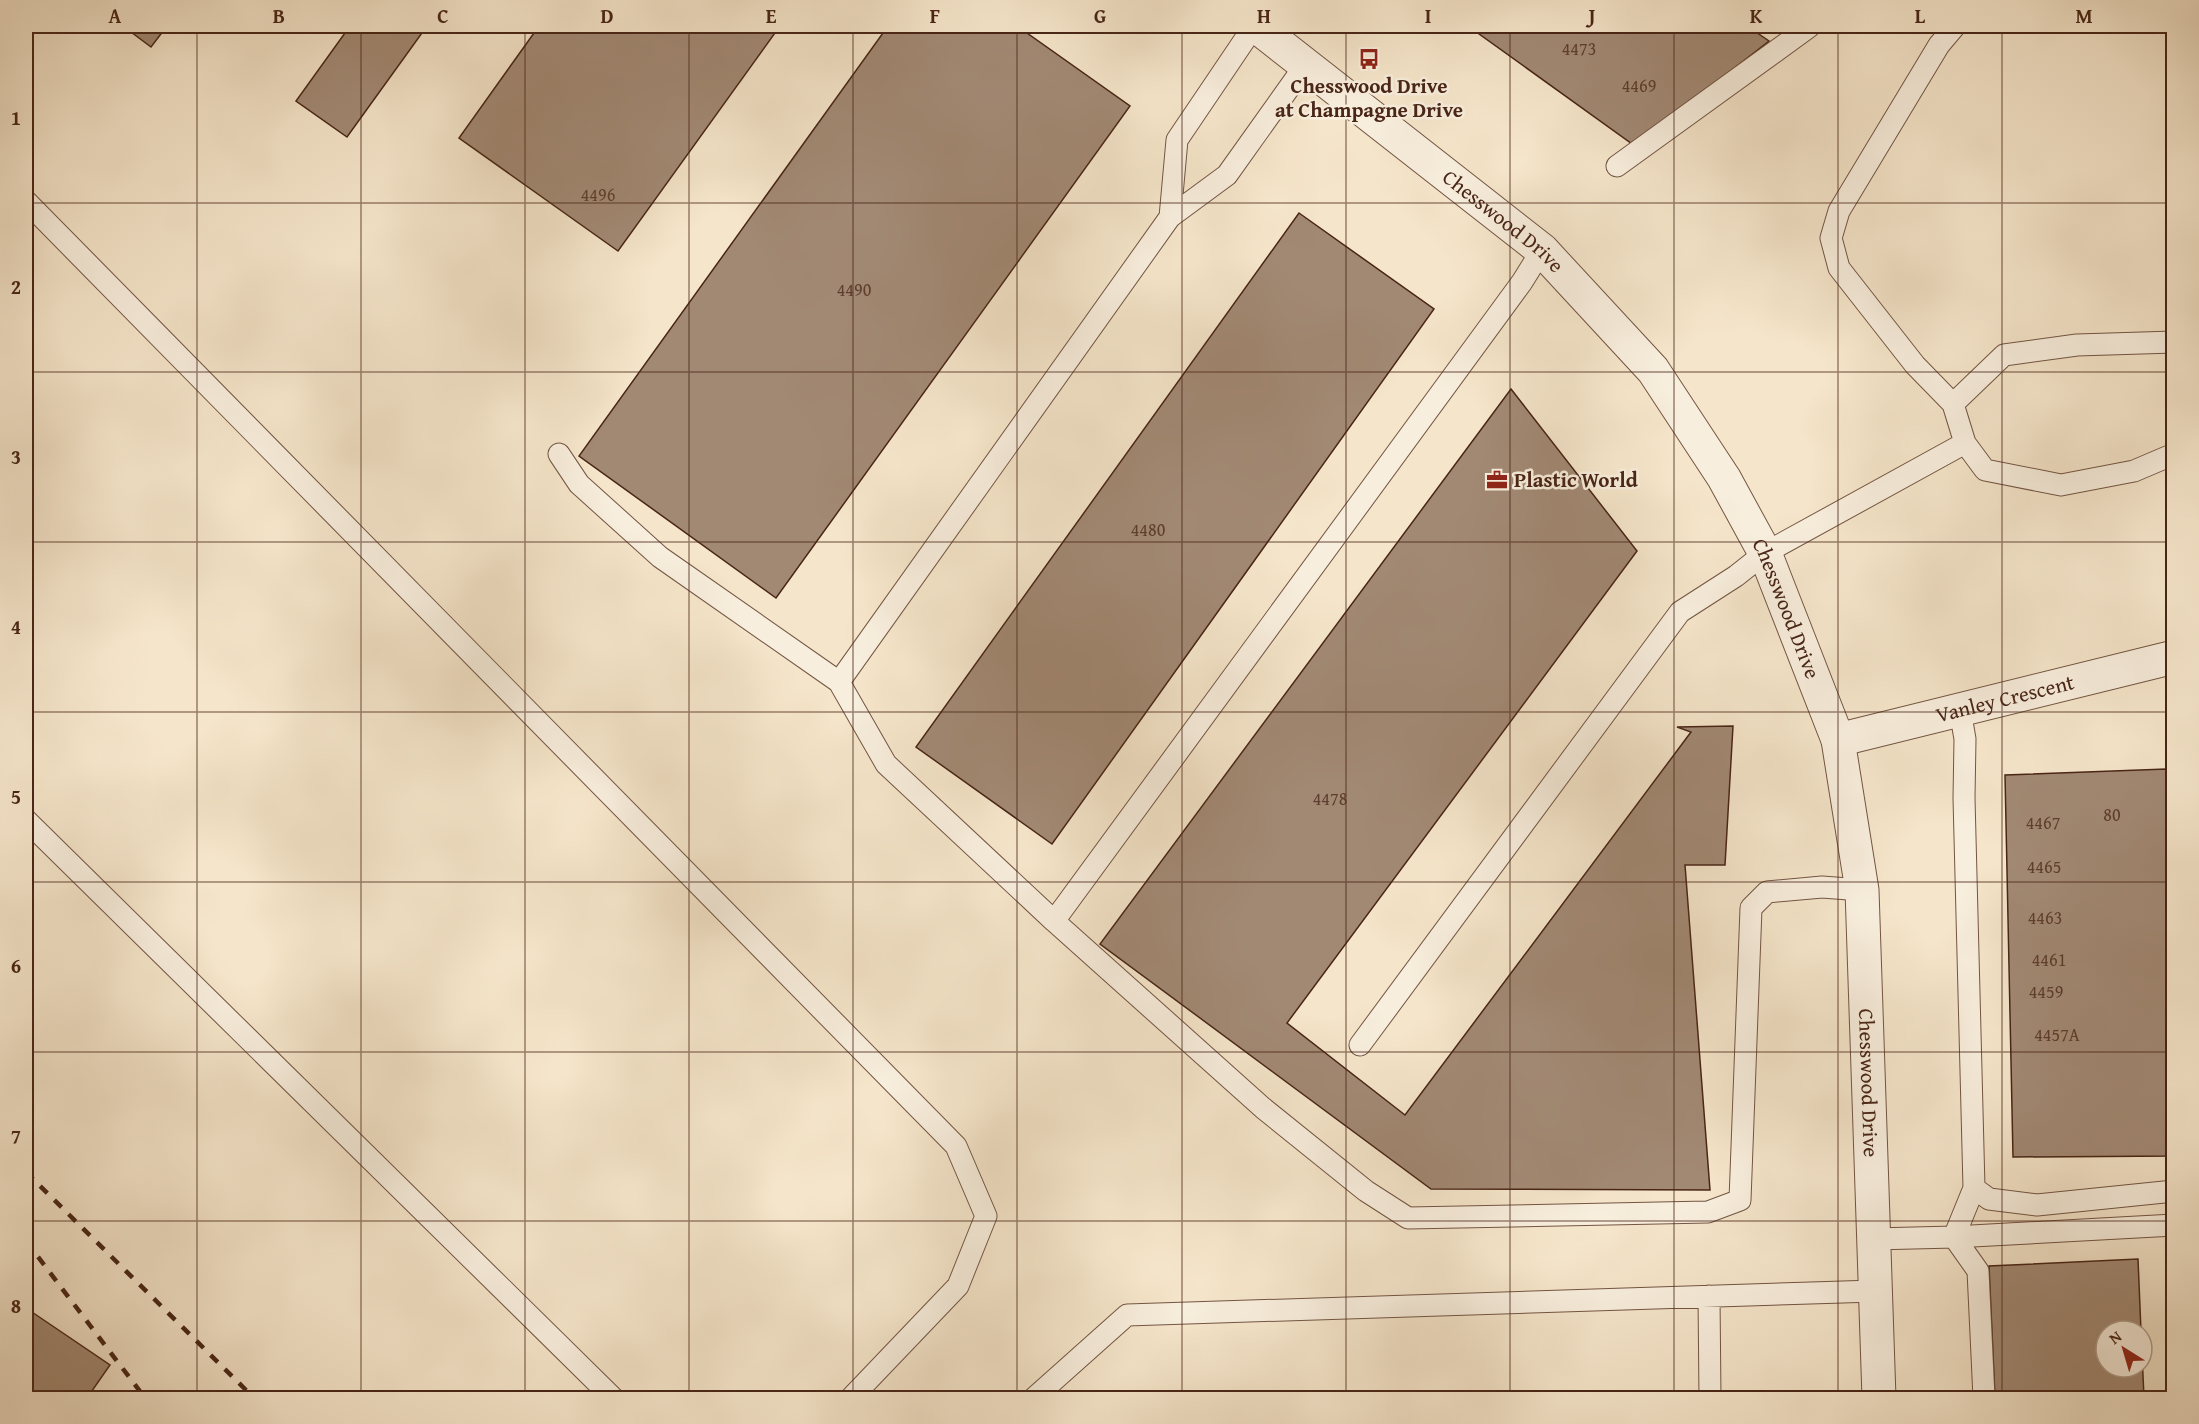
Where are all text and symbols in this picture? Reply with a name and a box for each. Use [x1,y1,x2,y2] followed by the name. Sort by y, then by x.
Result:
[109,1,122,30] text: A
[273,1,285,30] text: B
[437,1,449,30] text: C
[600,1,614,30] text: D
[766,1,777,30] text: E
[930,1,940,30] text: F
[1094,1,1106,30] text: G
[1257,1,1271,30] text: H
[1425,1,1431,30] text: I
[1586,1,1596,30] text: J
[1750,1,1763,30] text: K
[1915,1,1926,30] text: L
[2075,1,2093,30] text: M
[1562,35,1596,62] house number: 4473
[1357,47,1381,71] bus stop icon: Chesswood Drive at Champagne Drive
[1275,70,1463,125] place label: Chesswood Drive at Champagne Drive
[1622,72,1656,99] house number: 4469
[11,103,21,132] text: 1
[1436,162,1572,279] street label: Chesswood Drive
[581,181,615,208] house number: 4496
[11,272,21,301] text: 2
[837,276,872,303] house number: 4490
[11,442,21,471] text: 3
[1514,464,1638,495] place label: Plastic World
[1485,468,1509,492] office icon: Plastic World
[1131,516,1166,543] house number: 4480
[1745,532,1829,683] street label: Chesswood Drive
[11,612,21,641] text: 4
[1932,666,2078,730] street label: Vanley Crescent
[11,782,21,811] text: 5
[1313,785,1347,812] house number: 4478
[2103,801,2121,828] house number: 80
[2026,809,2060,836] house number: 4467
[2027,853,2061,880] house number: 4465
[2028,904,2062,931] house number: 4463
[2032,946,2066,973] house number: 4461
[11,951,21,980] text: 6
[2029,978,2063,1005] house number: 4459
[1851,1008,1887,1158] street label: Chesswood Drive
[2034,1021,2080,1048] house number: 4457A
[11,1121,21,1150] text: 7
[11,1291,21,1320] text: 8
[2094,1319,2154,1379] north arrow
[2103,1324,2127,1350] text: N

